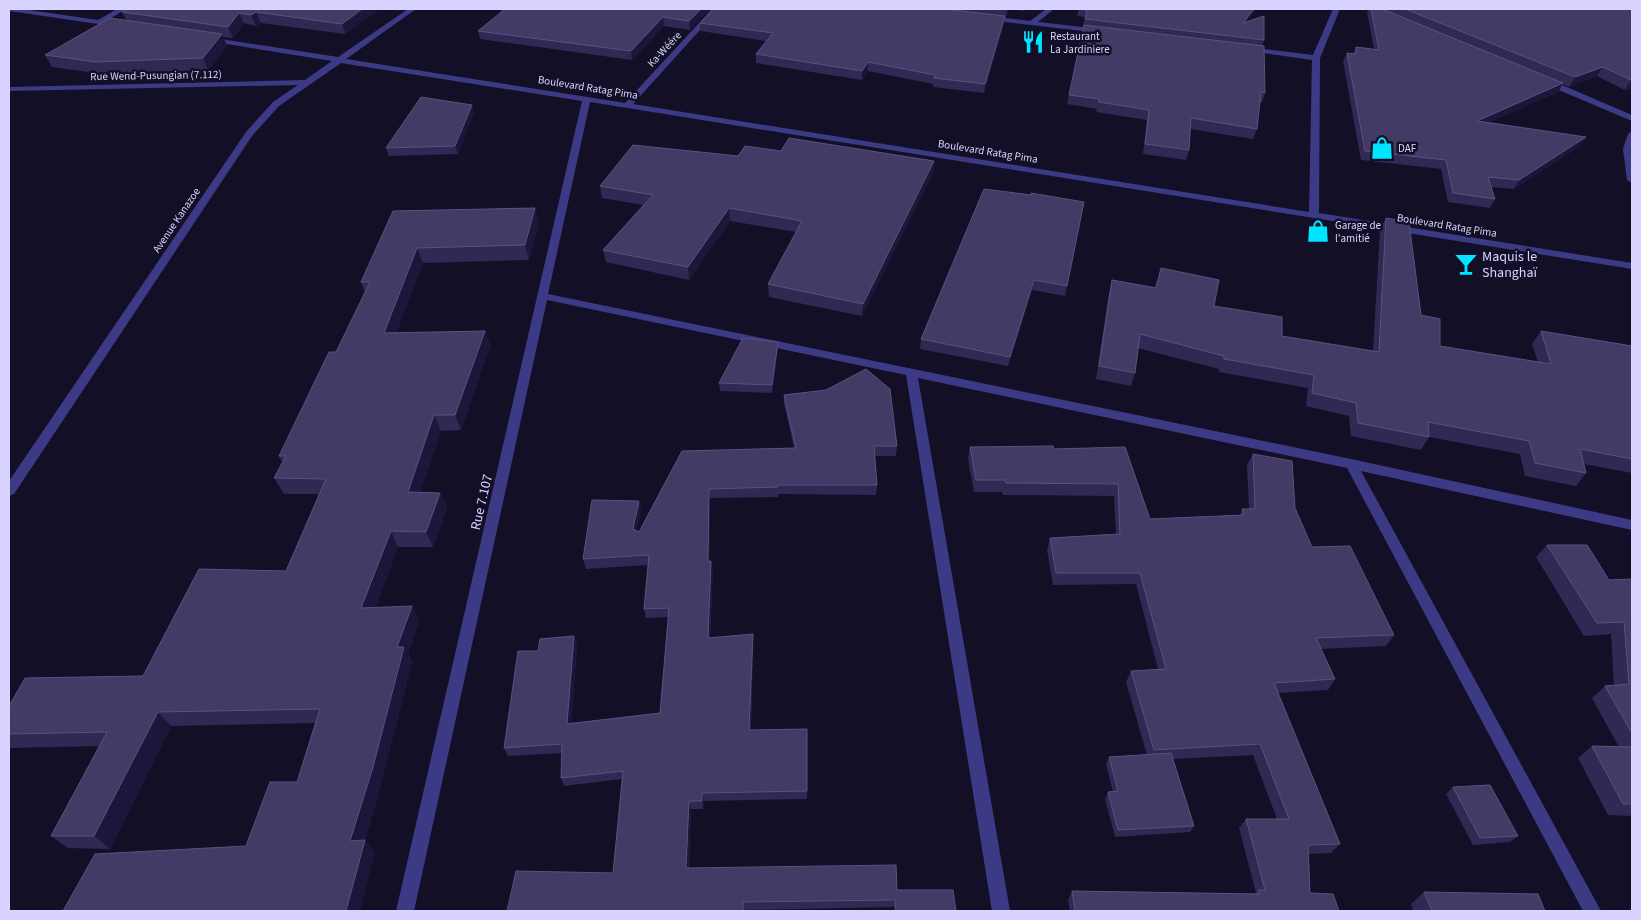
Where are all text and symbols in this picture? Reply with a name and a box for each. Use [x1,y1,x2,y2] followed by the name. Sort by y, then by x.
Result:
[644,28,685,71] street label: Ka-Wéére
[1020,29,1046,55] restaurant icon: Restaurant La Jardiniere
[1050,29,1110,57] place label: Restaurant La Jardiniere
[90,67,222,84] street label: Rue Wend-Pusungian (7.112)
[537,72,639,103] street label: Boulevard Ratag Pima
[1369,135,1395,161] shop icon: DAF
[937,136,1039,167] street label: Boulevard Ratag Pima
[1398,141,1417,156] place label: DAF
[149,184,204,256] street label: Avenue Kanazoe
[1396,210,1498,241] street label: Boulevard Ratag Pima
[1305,218,1331,244] shop icon: Garage de l'amitié
[1335,218,1382,246] place label: Garage de l'amitié
[1482,247,1538,283] place label: Maquis le Shanghaï
[1453,251,1479,277] bar icon: Maquis le Shanghaï
[466,472,498,532] street label: Rue 7.107

